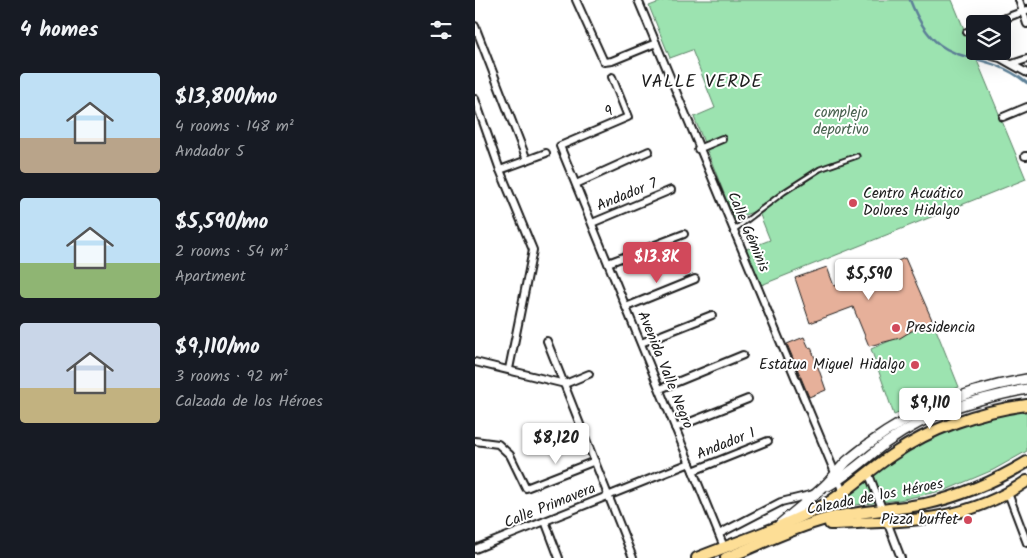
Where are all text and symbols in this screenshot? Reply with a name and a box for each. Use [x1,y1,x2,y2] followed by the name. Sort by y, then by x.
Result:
[20,14,98,47] text: 4 homes
[966,15,1011,60] map controls
[966,15,1011,60] button: layers
[427,16,455,44] icon: filters
[641,68,763,97] district label: VALLE VERDE
[175,81,277,114] text: $13,800/mo
[60,93,120,153] icon: home
[601,99,618,124] street label: 9
[813,101,869,142] park label: complejo deportivo
[175,114,294,139] text: 4 rooms · 148 m²
[175,139,244,164] text: Andador 5
[593,172,662,218] street label: Andador 7
[863,182,963,223] place label: Centro Acuático Dolores Hidalgo
[720,188,776,277] street label: Calle Géminis
[847,197,859,209] marker: Centro Acuático Dolores Hidalgo
[175,206,268,239] text: $5,590/mo
[60,218,120,278] icon: home
[175,239,288,264] text: 2 rooms · 54 m²
[616,242,698,284] pin: $13.8K
[634,245,680,270] text: $13.8K
[828,258,910,301] pin: $5,590
[846,262,892,287] text: $5,590
[175,264,246,289] text: Apartment
[630,307,700,433] street label: Avenida Valle Negro
[906,316,975,340] place label: Presidencia
[890,322,902,334] marker: Presidencia
[175,331,260,364] text: $9,110/mo
[60,343,120,403] icon: home
[759,353,905,377] place label: Estatua Miguel Hidalgo
[909,359,921,371] marker: Estatua Miguel Hidalgo
[175,364,288,389] text: 3 rooms · 92 m²
[889,388,971,430] pin: $9,110
[175,389,323,414] text: Calzada de los Héroes
[910,391,950,416] text: $9,110
[693,421,759,467] street label: Andador 1
[515,422,597,465] pin: $8,120
[533,426,579,451] text: $8,120
[805,472,946,522] street label: Calzada de los Héroes
[501,477,599,535] street label: Calle Primavera
[881,508,958,532] place label: Pizza buffet
[962,514,974,526] marker: Pizza buffet

